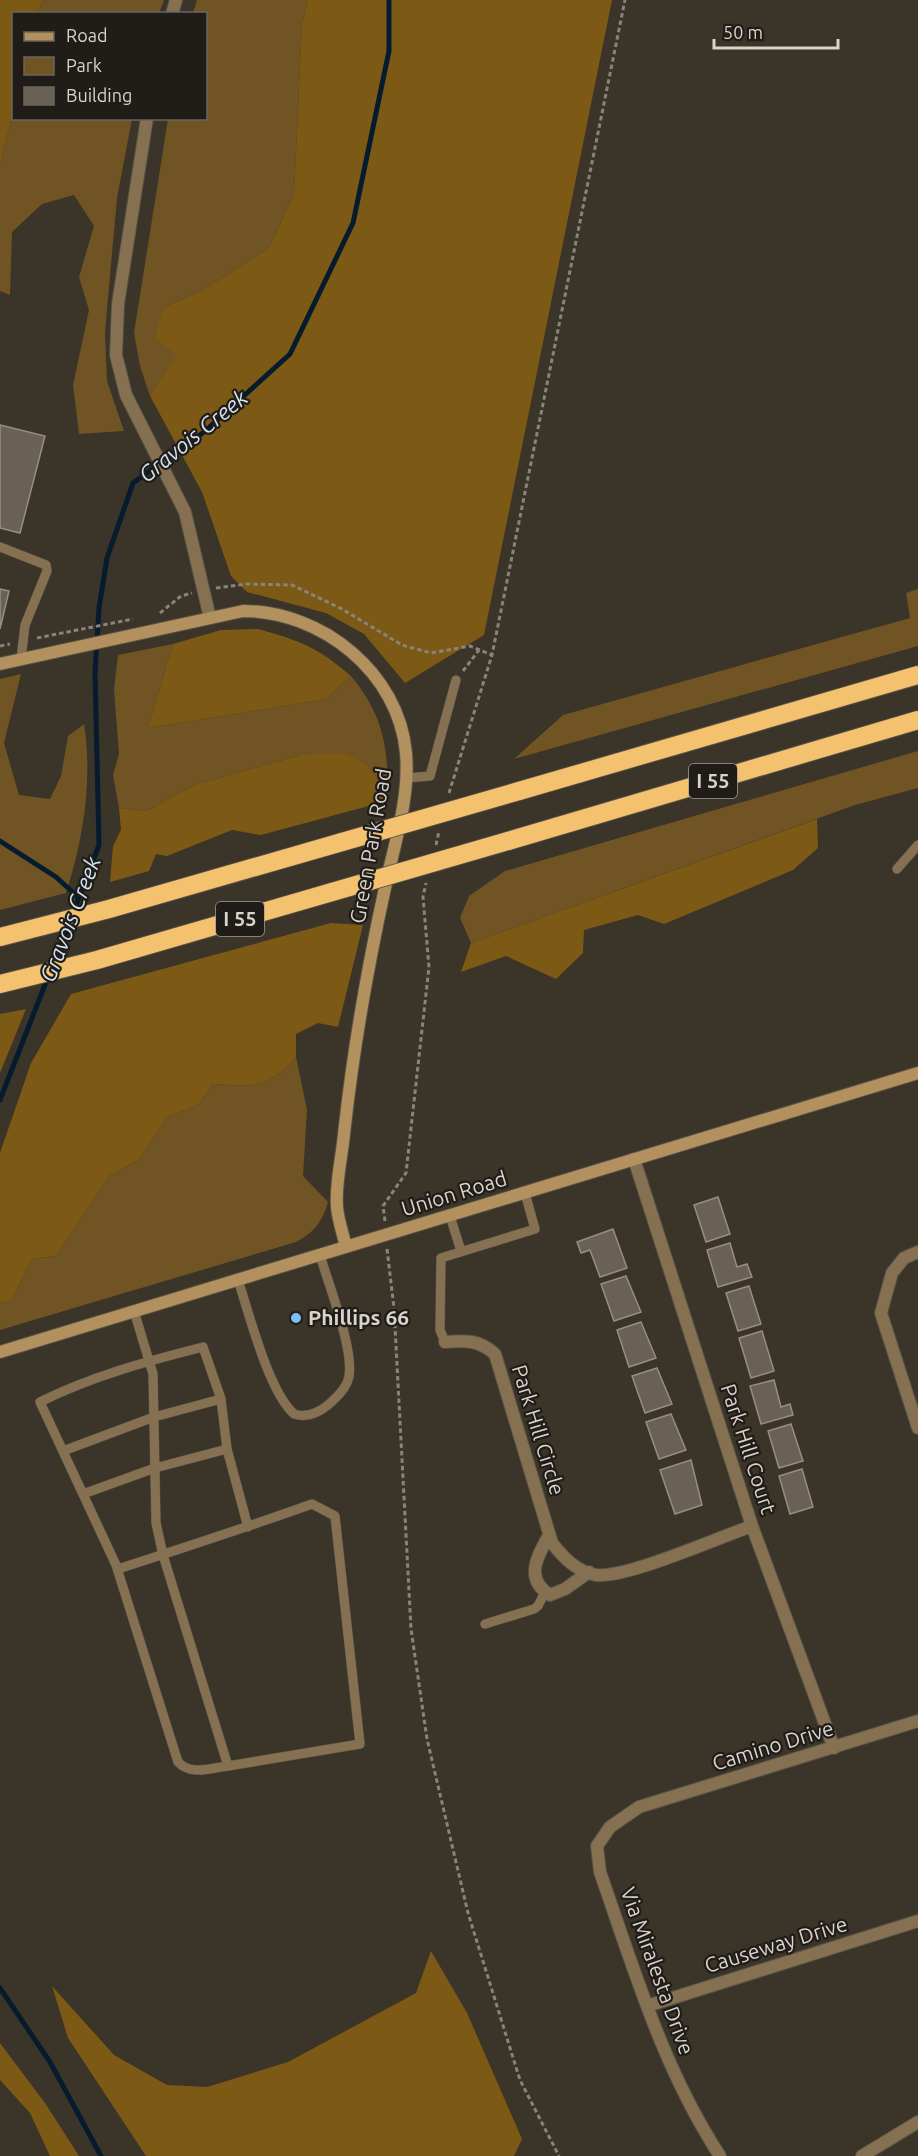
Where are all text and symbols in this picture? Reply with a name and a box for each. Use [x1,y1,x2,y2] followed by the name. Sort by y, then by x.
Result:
[12,12,207,120] legend
[714,12,838,50] scale bar
[723,22,763,42] text: 50 m
[66,25,108,45] text: Road
[66,55,102,75] text: Park
[66,85,132,105] text: Building
[133,384,253,487] water label: Gravois Creek
[689,764,737,798] road number: I 55
[345,767,395,925] street label: Green Park Road
[34,852,105,985] water label: Gravois Creek
[216,902,264,936] road number: I 55
[398,1166,509,1220] street label: Union Road
[308,1305,409,1329] place label: Phillips 66
[289,1311,303,1325] marker: Phillips 66
[508,1362,570,1498] street label: Park Hill Circle
[717,1381,781,1517] street label: Park Hill Court
[709,1715,836,1775] street label: Camino Drive
[616,1884,699,2058] street label: Via Miralesta Drive
[701,1911,850,1977] street label: Causeway Drive

